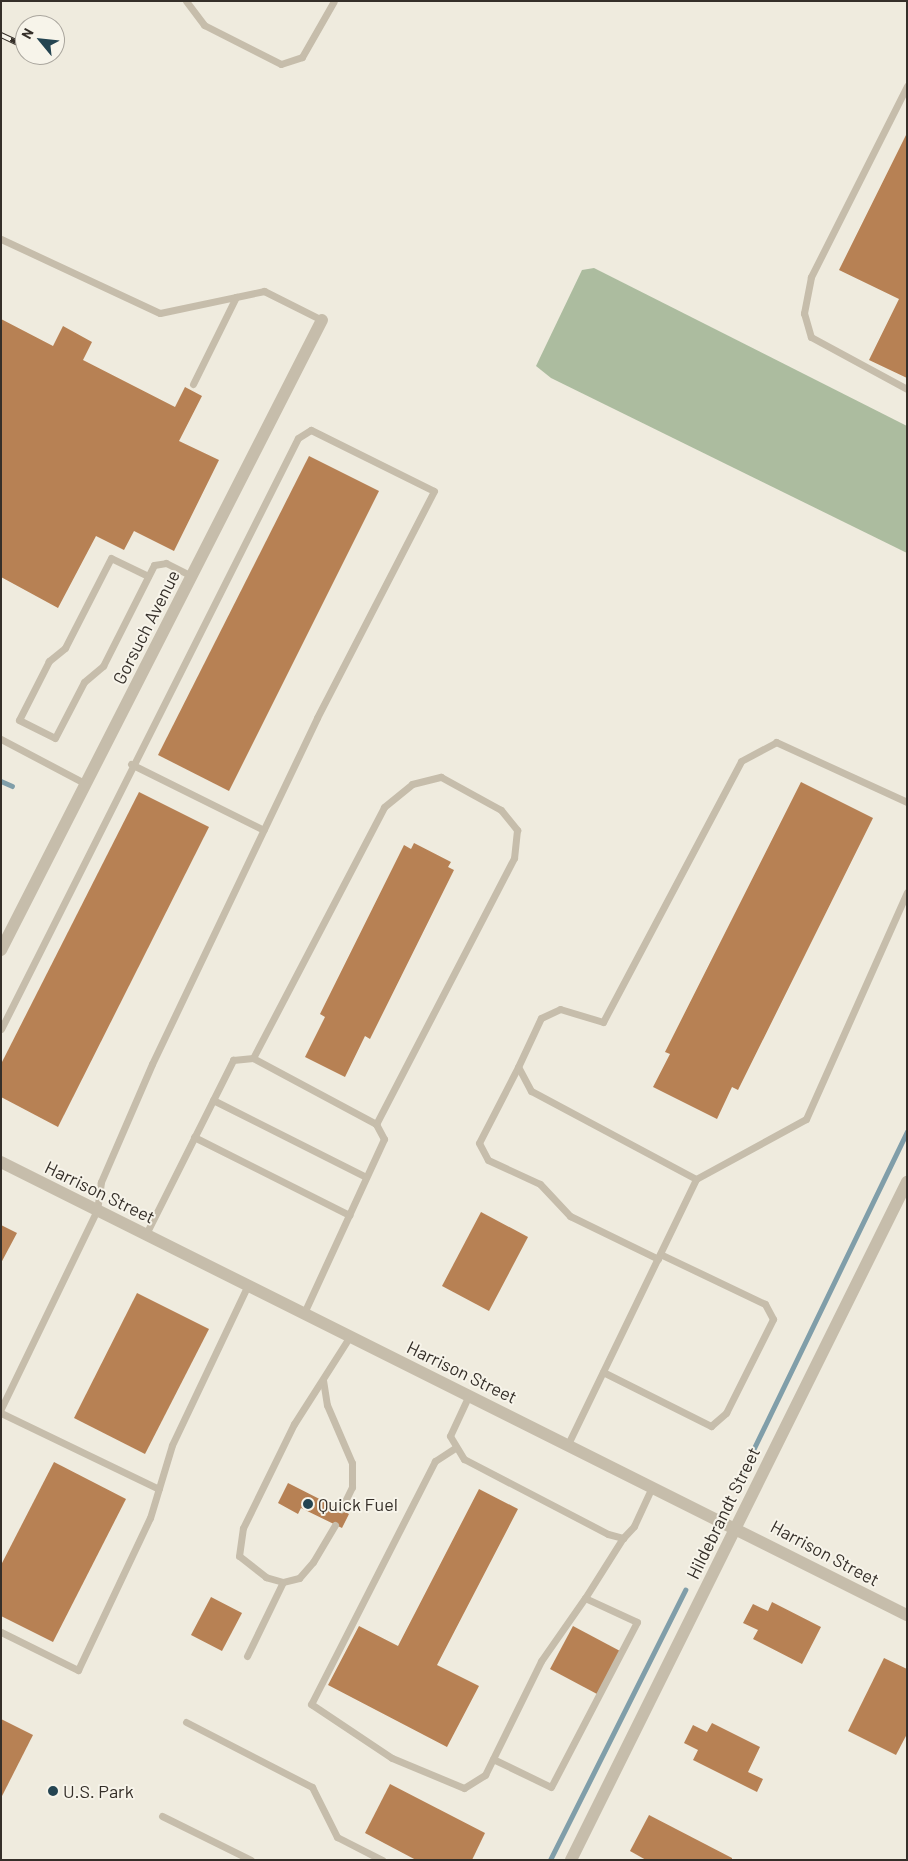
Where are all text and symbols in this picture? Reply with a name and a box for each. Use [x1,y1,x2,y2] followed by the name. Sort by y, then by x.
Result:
[15,15,65,65] north arrow
[18,25,37,41] text: N
[108,566,184,688] street label: Gorsuch Avenue
[42,1156,158,1228] street label: Harrison Street
[404,1336,520,1408] street label: Harrison Street
[682,1443,764,1583] street label: Hildebrandt Street
[318,1493,398,1515] place label: Quick Fuel
[302,1498,314,1510] marker: Quick Fuel
[767,1515,883,1591] street label: Harrison Street
[63,1780,134,1802] place label: U.S. Park
[47,1785,59,1797] marker: U.S. Park

